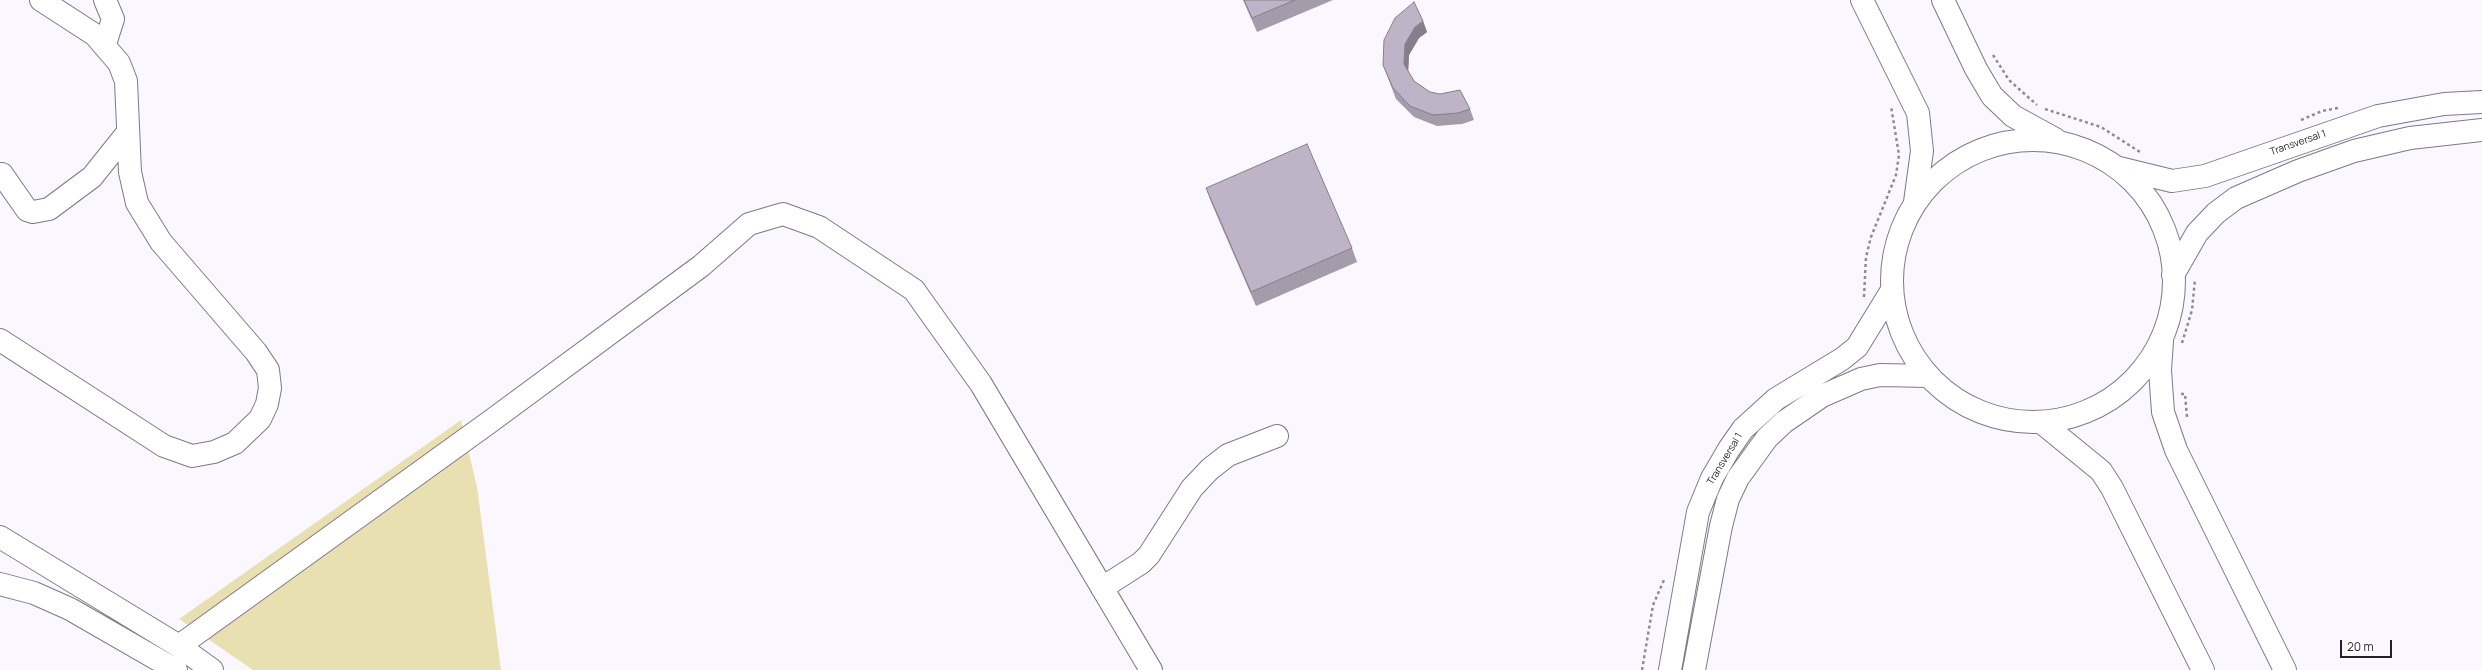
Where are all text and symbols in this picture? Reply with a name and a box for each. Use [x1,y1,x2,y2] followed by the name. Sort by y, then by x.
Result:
[2268,128,2328,158] street label: Transversal 1
[1705,431,1745,487] street label: Transversal 1
[2342,632,2394,658] scale bar
[2347,638,2374,655] text: 20 m

